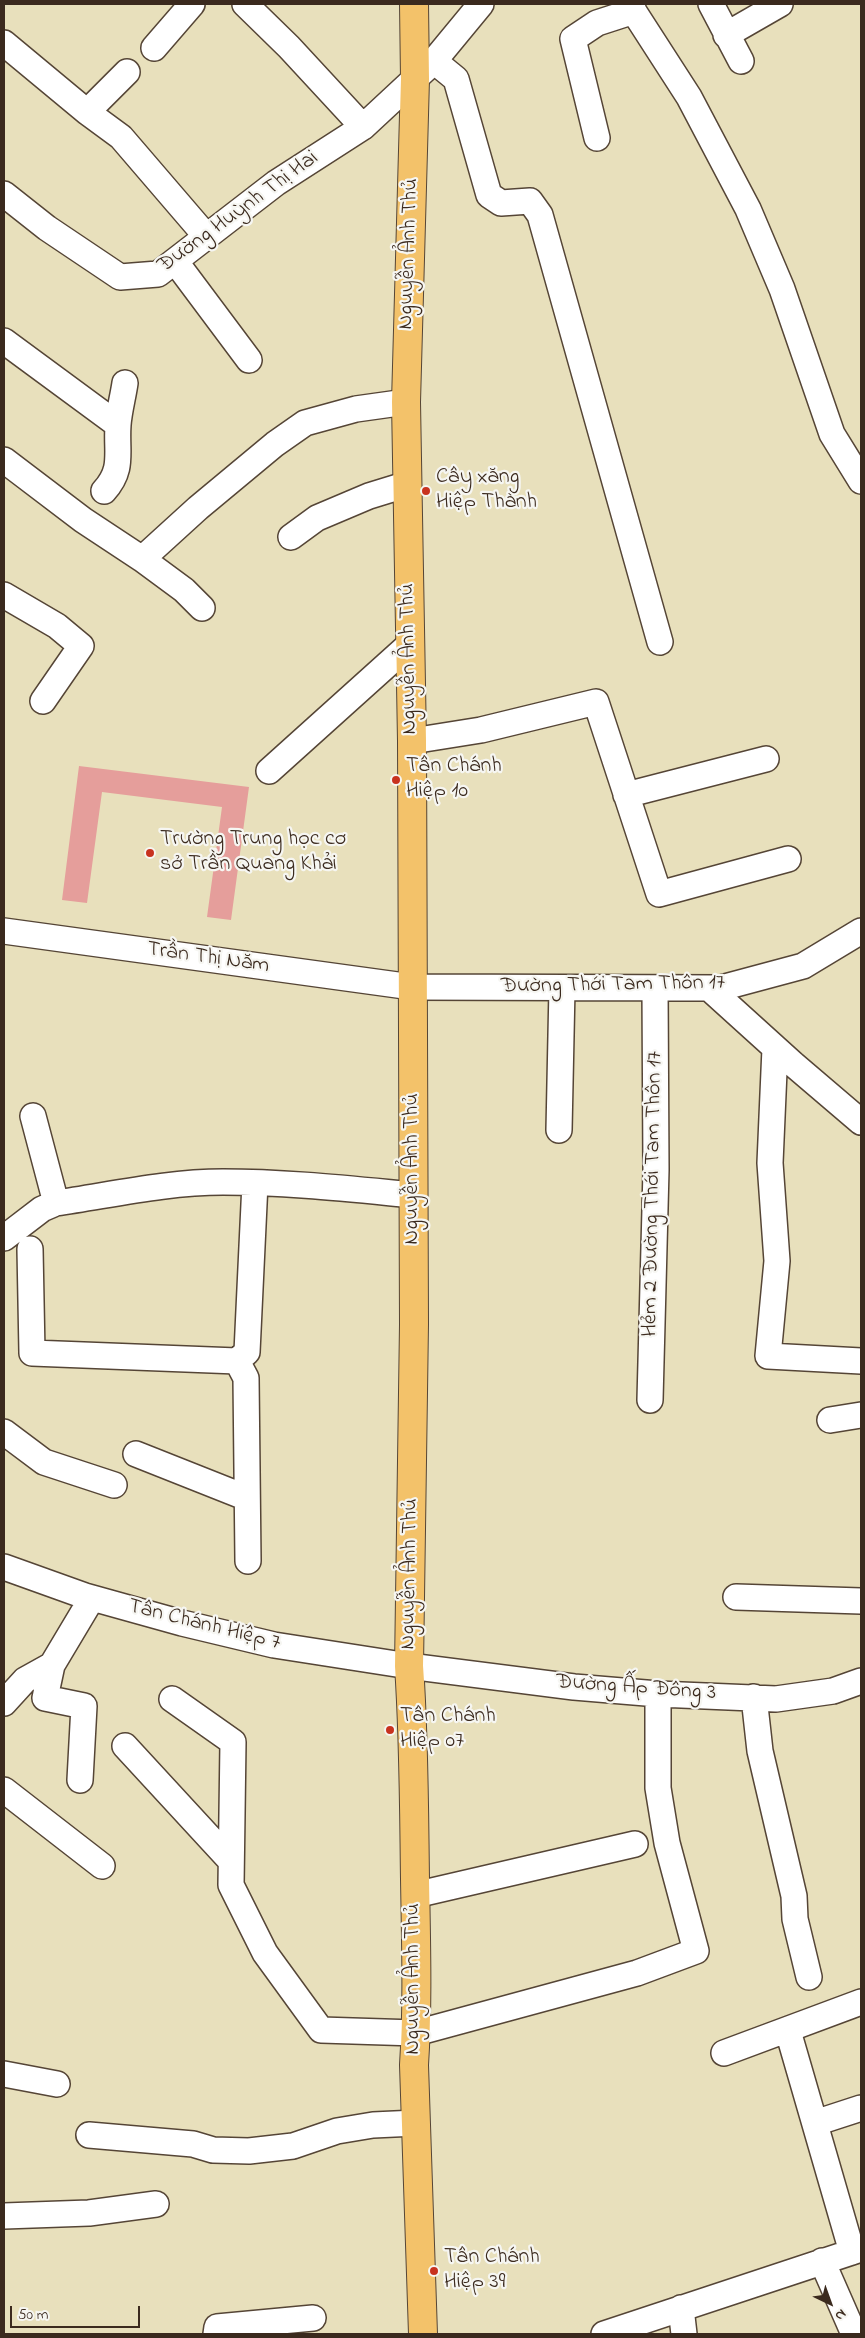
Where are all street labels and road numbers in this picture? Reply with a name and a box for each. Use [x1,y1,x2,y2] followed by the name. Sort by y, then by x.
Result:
[154,146,324,280] street label: Đường Huỳnh Thị Hai
[394,178,426,330] street label: Nguyễn Ảnh Thủ
[395,583,425,735] street label: Nguyễn Ảnh Thủ
[145,937,271,981] street label: Trần Thị Năm
[501,971,725,1001] street label: Đường Thới Tam Thôn 17
[638,1051,670,1337] street label: Hẻm 2 Đường Thới Tam Thôn 17
[400,1093,426,1245] street label: Nguyễn Ảnh Thủ
[396,1498,426,1650] street label: Nguyễn Ảnh Thủ
[125,1594,283,1658] street label: Tân Chánh Hiệp 7
[555,1670,717,1708] street label: Đường Ấp Đông 3
[401,1903,427,2055] street label: Nguyễn Ảnh Thủ

